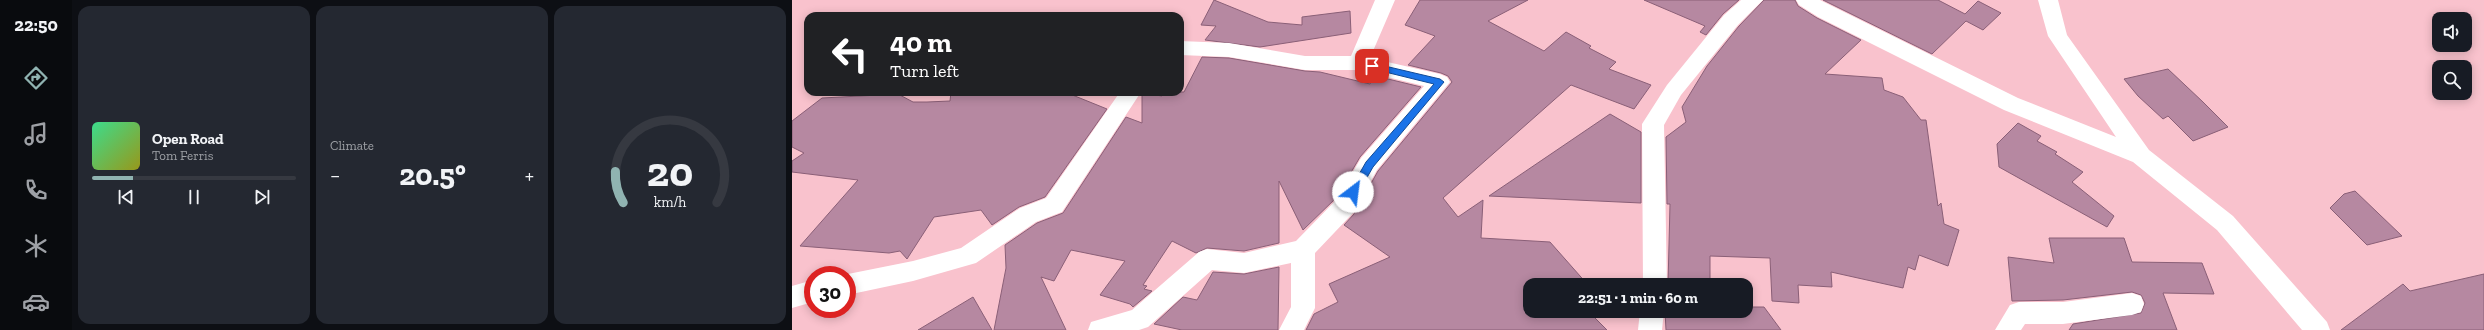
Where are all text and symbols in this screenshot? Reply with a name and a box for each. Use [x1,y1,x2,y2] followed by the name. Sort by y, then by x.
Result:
[2432,12,2472,100] map controls
[2432,12,2472,52] button: sound
[14,14,58,36] text: 22:50
[890,26,952,59] text: 40 m
[824,28,876,80] icon: left
[1355,49,1389,83] pin
[1361,55,1383,77] icon: arrive
[890,60,959,82] text: Turn left
[2432,60,2472,100] button: search
[22,64,50,92] icon: directions
[22,120,50,148] icon: music
[152,130,224,148] text: Open Road
[330,138,374,153] text: Climate
[647,147,693,197] text: 20
[152,148,213,163] text: Tom Ferris
[399,157,466,193] text: 20.5°
[330,162,340,189] text: −
[525,162,534,189] text: +
[1332,171,1374,213] position arrow
[22,176,50,204] icon: phone
[115,186,137,208] icon: previous
[183,186,205,208] icon: pause
[251,186,273,208] icon: next
[654,194,686,211] text: km/h
[22,232,50,260] icon: climate
[804,266,856,318] speed limit sign: 30
[22,288,50,316] icon: car
[1578,289,1698,307] text: 22:51 · 1 min · 60 m

